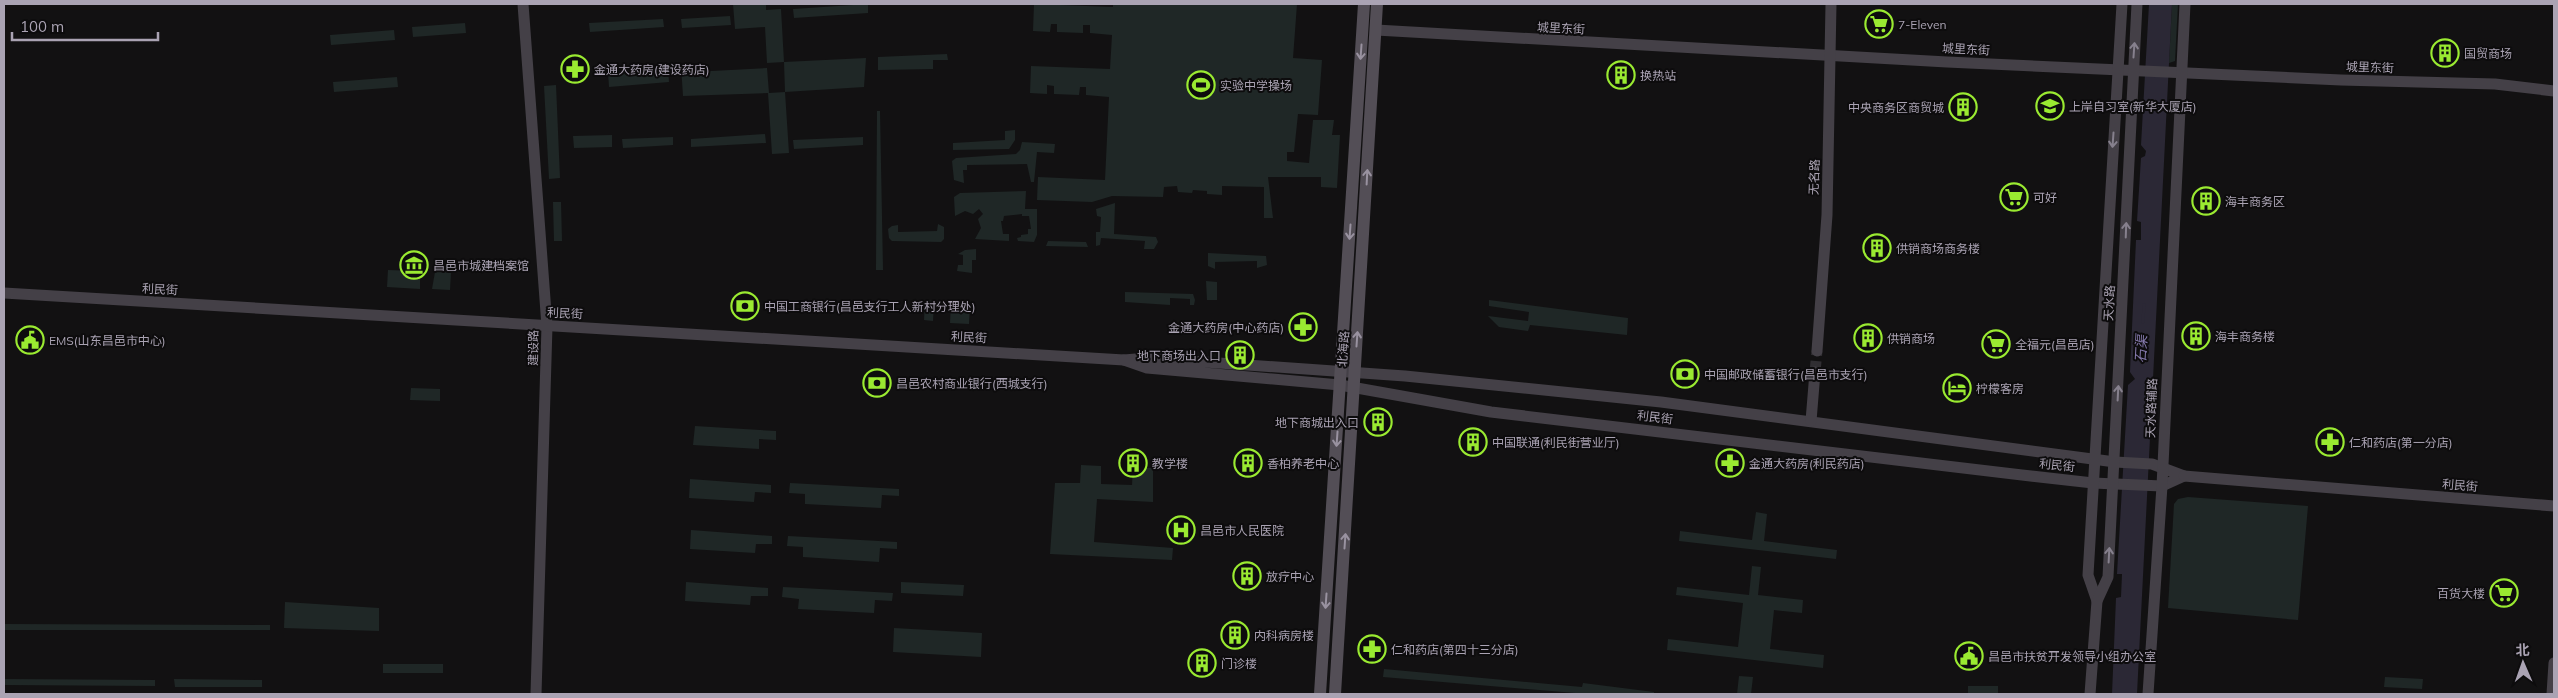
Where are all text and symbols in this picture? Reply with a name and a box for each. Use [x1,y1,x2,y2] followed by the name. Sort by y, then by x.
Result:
[1864,9,1894,39] supermarket icon: 7-Eleven
[12,10,159,42] scale bar
[20,17,64,36] text: 100 m
[1898,17,1947,32] place label: 7-Eleven
[1537,19,1585,37] street label: 城里东街
[2430,38,2460,68] building icon: 国贸商场
[1942,40,1990,58] street label: 城里东街
[2130,43,2139,59] one-way arrow
[1357,44,1366,60] one-way arrow
[2464,46,2512,61] place label: 国贸商场
[560,54,590,84] pharmacy icon: 金通大药房(建设药店)
[2346,59,2394,75] street label: 城里东街
[1606,60,1636,90] building icon: 换热站
[594,62,710,77] place label: 金通大药房(建设药店)
[1640,68,1676,83] place label: 换热站
[1186,70,1216,100] sports icon: 实验中学操场
[1220,78,1292,93] place label: 实验中学操场
[2035,91,2065,121] school or university icon: 上岸自习室(新华大厦店)
[1948,92,1978,122] building icon: 中央商务区商贸城
[2069,99,2197,114] place label: 上岸自习室(新华大厦店)
[1848,100,1944,115] place label: 中央商务区商贸城
[2109,131,2118,147] one-way arrow
[1806,159,1822,195] street label: 无名路
[1362,169,1371,185] one-way arrow
[1999,182,2029,212] supermarket icon: 可好
[2191,186,2221,216] building icon: 海丰商务区
[2033,190,2057,205] place label: 可好
[2225,194,2285,209] place label: 海丰商务区
[2122,222,2131,238] one-way arrow
[1345,224,1355,240] one-way arrow
[1862,233,1892,263] building icon: 供销商场商务楼
[1896,241,1980,256] place label: 供销商场商务楼
[399,250,429,280] museum icon: 昌邑市城建档案馆
[433,258,529,273] place label: 昌邑市城建档案馆
[142,281,178,297] street label: 利民街
[2101,285,2117,321] street label: 天水路
[730,291,760,321] bank icon: 中国工商银行(昌邑支行工人新村分理处)
[764,299,976,314] place label: 中国工商银行(昌邑支行工人新村分理处)
[547,305,583,321] street label: 利民街
[1288,312,1318,342] pharmacy icon: 金通大药房(中心药店)
[1168,320,1284,335] place label: 金通大药房(中心药店)
[2181,321,2211,351] building icon: 海丰商务楼
[1853,323,1883,353] building icon: 供销商场
[15,325,45,355] public building icon: EMS(山东昌邑市中心)
[951,329,987,345] street label: 利民街
[1981,329,2011,359] supermarket icon: 全福元(昌邑店)
[2215,329,2275,344] place label: 海丰商务楼
[525,330,541,366] street label: 建设路
[1334,331,1352,367] street label: 北海路
[1352,331,1361,347] one-way arrow
[1887,331,1935,346] place label: 供销商场
[49,333,165,348] place label: EMS(山东昌邑市中心)
[2131,333,2151,363] water label: 石渠
[2015,337,2095,352] place label: 全福元(昌邑店)
[1225,340,1255,370] building icon: 地下商场出入口
[1137,348,1221,363] place label: 地下商场出入口
[1670,359,1700,389] bank icon: 中国邮政储蓄银行(昌邑市支行)
[1704,367,1868,382] place label: 中国邮政储蓄银行(昌邑市支行)
[862,368,892,398] bank icon: 昌邑农村商业银行(西城支行)
[1942,373,1972,403] hotel icon: 柠檬客房
[896,376,1048,391] place label: 昌邑农村商业银行(西城支行)
[2142,378,2160,438] street label: 天水路辅路
[1976,381,2024,396] place label: 柠檬客房
[2114,385,2123,401] one-way arrow
[1363,407,1393,437] building icon: 地下商城出入口
[1636,407,1674,427] street label: 利民街
[1275,415,1359,430] place label: 地下商城出入口
[1458,427,1488,457] building icon: 中国联通(利民街营业厅)
[2315,427,2345,457] pharmacy icon: 仁和药店(第一分店)
[1332,431,1341,447] one-way arrow
[1492,435,1620,450] place label: 中国联通(利民街营业厅)
[2349,435,2453,450] place label: 仁和药店(第一分店)
[1118,448,1148,478] building icon: 教学楼
[1233,448,1263,478] building icon: 香柏养老中心
[1715,448,1745,478] pharmacy icon: 金通大药房(利民药店)
[1152,456,1188,471] place label: 教学楼
[1267,456,1339,471] place label: 香柏养老中心
[1749,456,1865,471] place label: 金通大药房(利民药店)
[2038,456,2076,474] street label: 利民街
[2441,476,2479,494] street label: 利民街
[1166,515,1196,545] hospital icon: 昌邑市人民医院
[1200,523,1284,538] place label: 昌邑市人民医院
[1340,533,1349,549] one-way arrow
[2104,547,2113,563] one-way arrow
[1232,561,1262,591] building icon: 放疗中心
[1266,569,1314,584] place label: 放疗中心
[2489,578,2519,608] supermarket icon: 百货大楼
[2437,586,2485,601] place label: 百货大楼
[1321,593,1331,609] one-way arrow
[1220,620,1250,650] building icon: 内科病房楼
[1254,628,1314,643] place label: 内科病房楼
[1357,634,1387,664] pharmacy icon: 仁和药店(第四十三分店)
[2498,638,2548,688] north arrow
[1954,641,1984,671] public building icon: 昌邑市扶贫开发领导小组办公室
[2515,641,2530,659] text: 北
[1391,642,1519,657] place label: 仁和药店(第四十三分店)
[1187,648,1217,678] building icon: 门诊楼
[1988,649,2156,664] place label: 昌邑市扶贫开发领导小组办公室
[1221,656,1257,671] place label: 门诊楼

